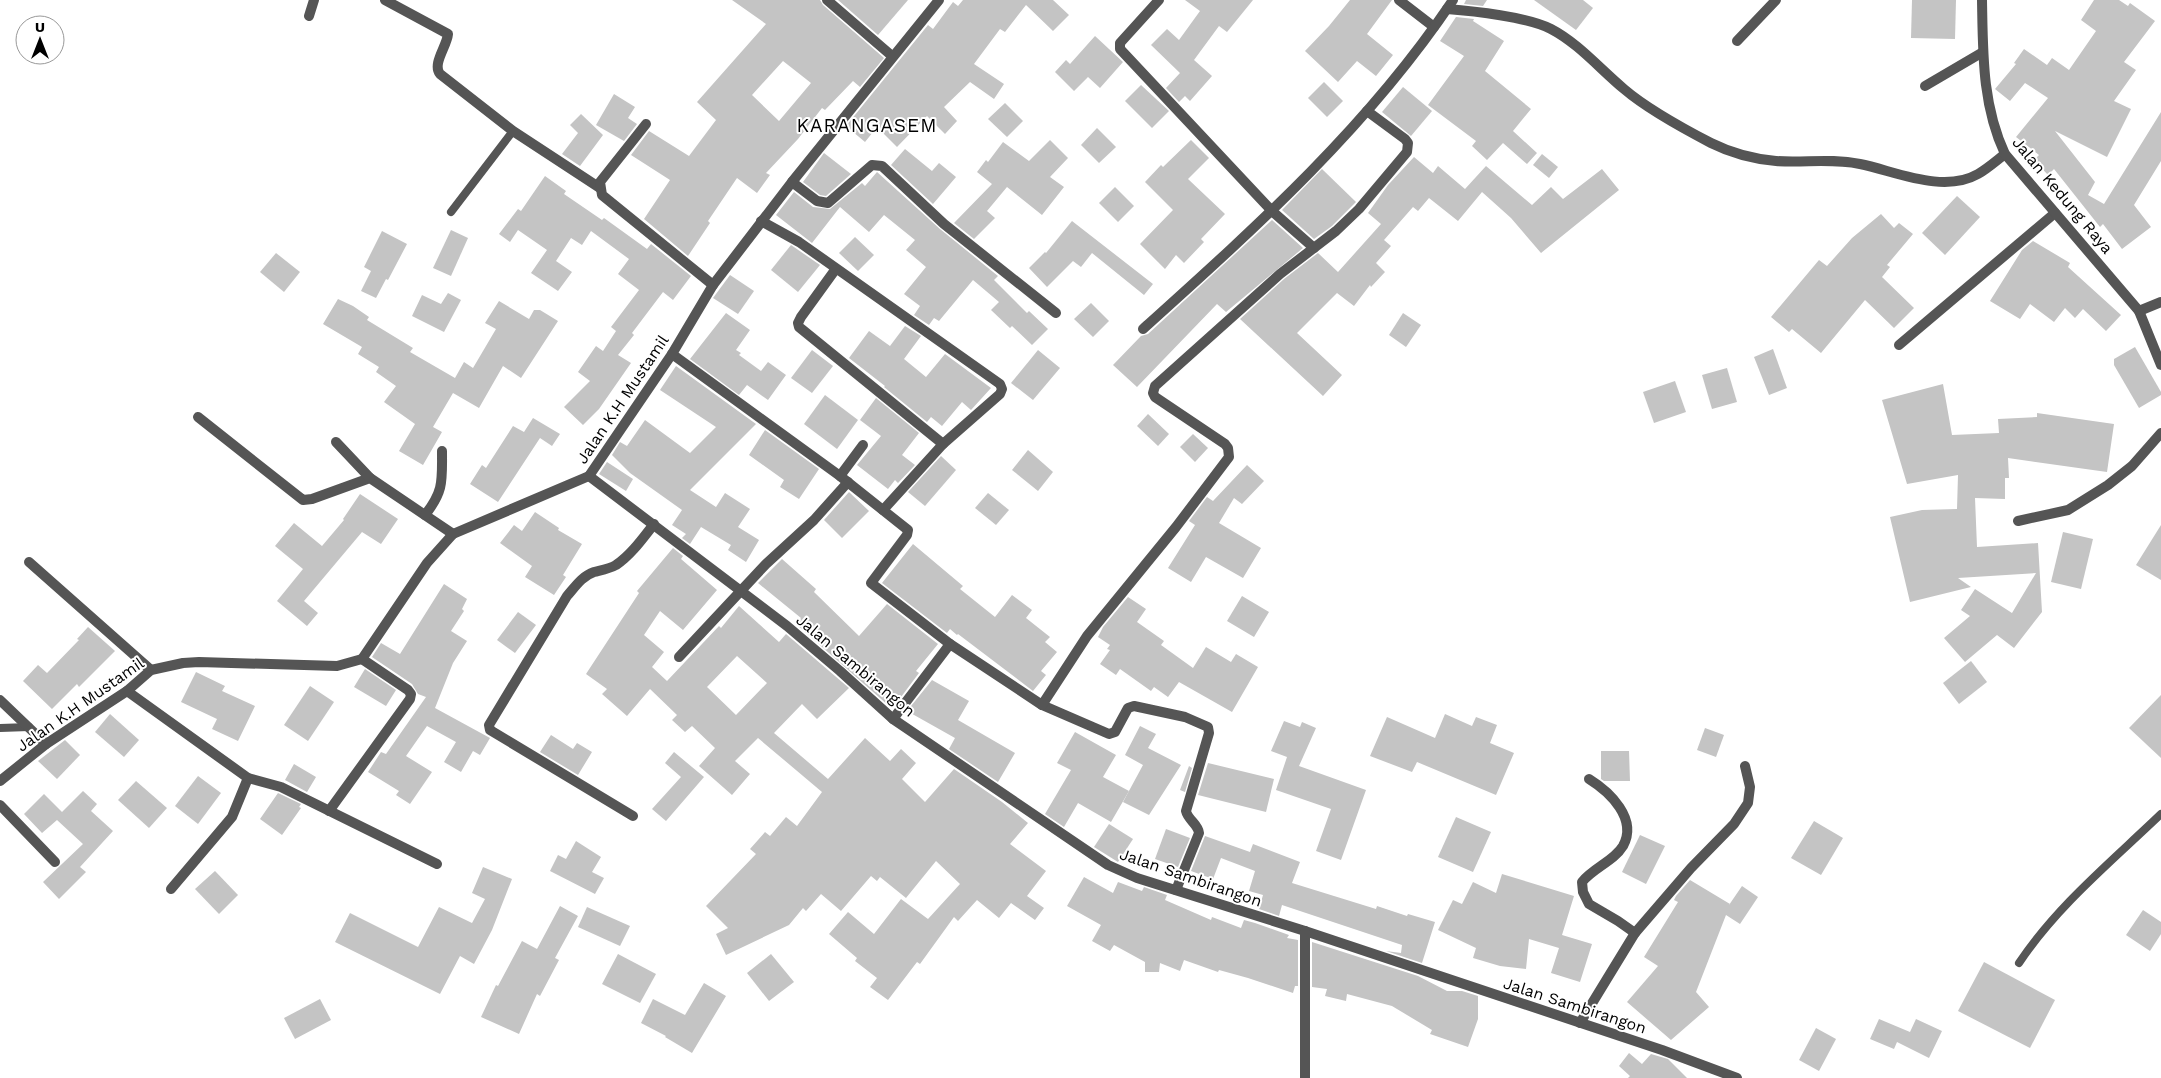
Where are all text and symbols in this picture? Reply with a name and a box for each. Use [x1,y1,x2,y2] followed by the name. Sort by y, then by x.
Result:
[15,15,65,65] north arrow
[35,19,45,35] text: U
[797,114,937,137] district label: KARANGASEM
[2008,133,2117,257] street label: Jalan Kedung Raya
[572,331,673,467] street label: Jalan K.H Mustamil
[792,610,919,721] street label: Jalan Sambirangon
[13,653,148,756] street label: Jalan K.H Mustamil
[1117,844,1264,911] street label: Jalan Sambirangon
[1501,973,1649,1038] street label: Jalan Sambirangon

